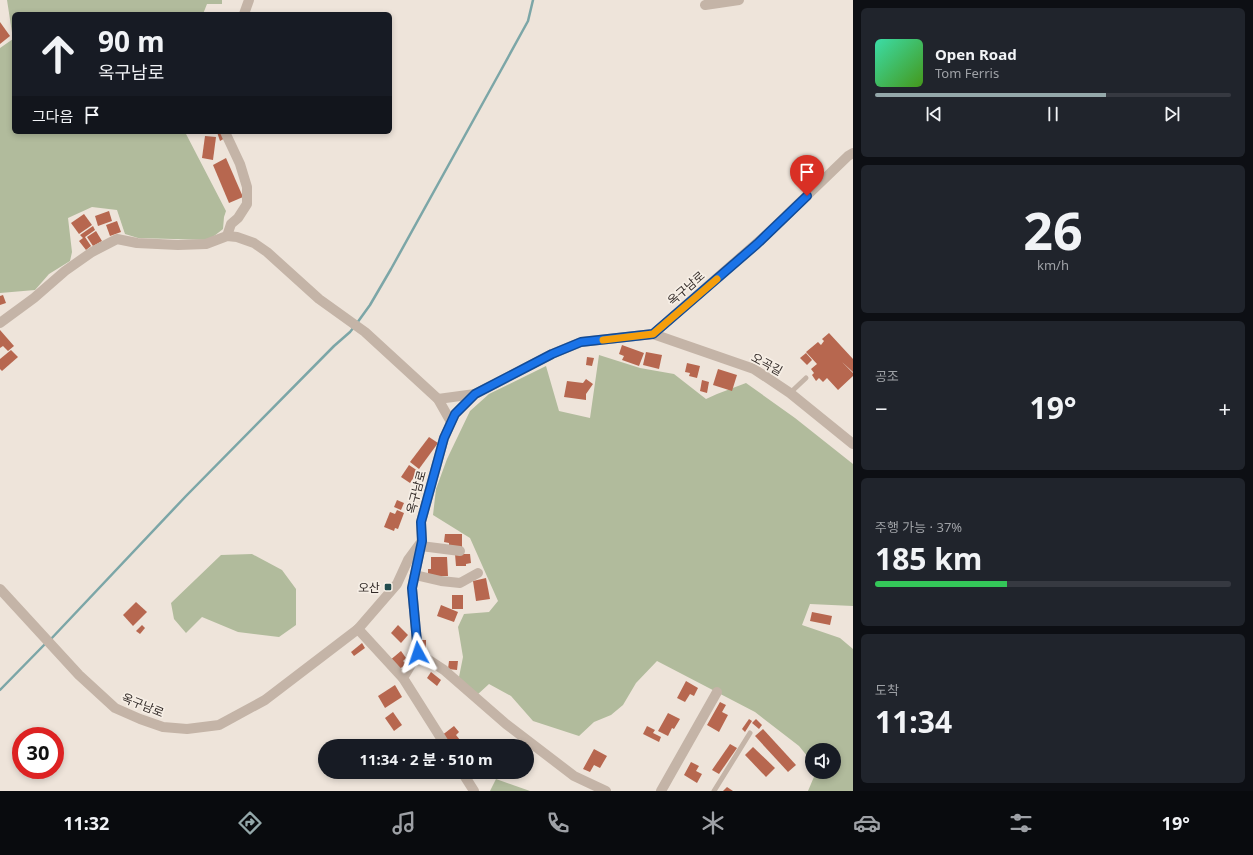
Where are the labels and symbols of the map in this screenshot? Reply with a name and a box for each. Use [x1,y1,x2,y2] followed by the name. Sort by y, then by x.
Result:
[790,155,824,196] pin
[664,267,708,309] street label: 옥구남로
[748,349,786,379] street label: 오곡길
[402,468,430,516] street label: 옥구남로
[358,579,380,596] place label: 오산
[383,582,393,592] marker: 오산
[397,632,439,674] position arrow
[119,689,167,721] street label: 옥구남로
[12,727,64,779] speed limit sign: 30

